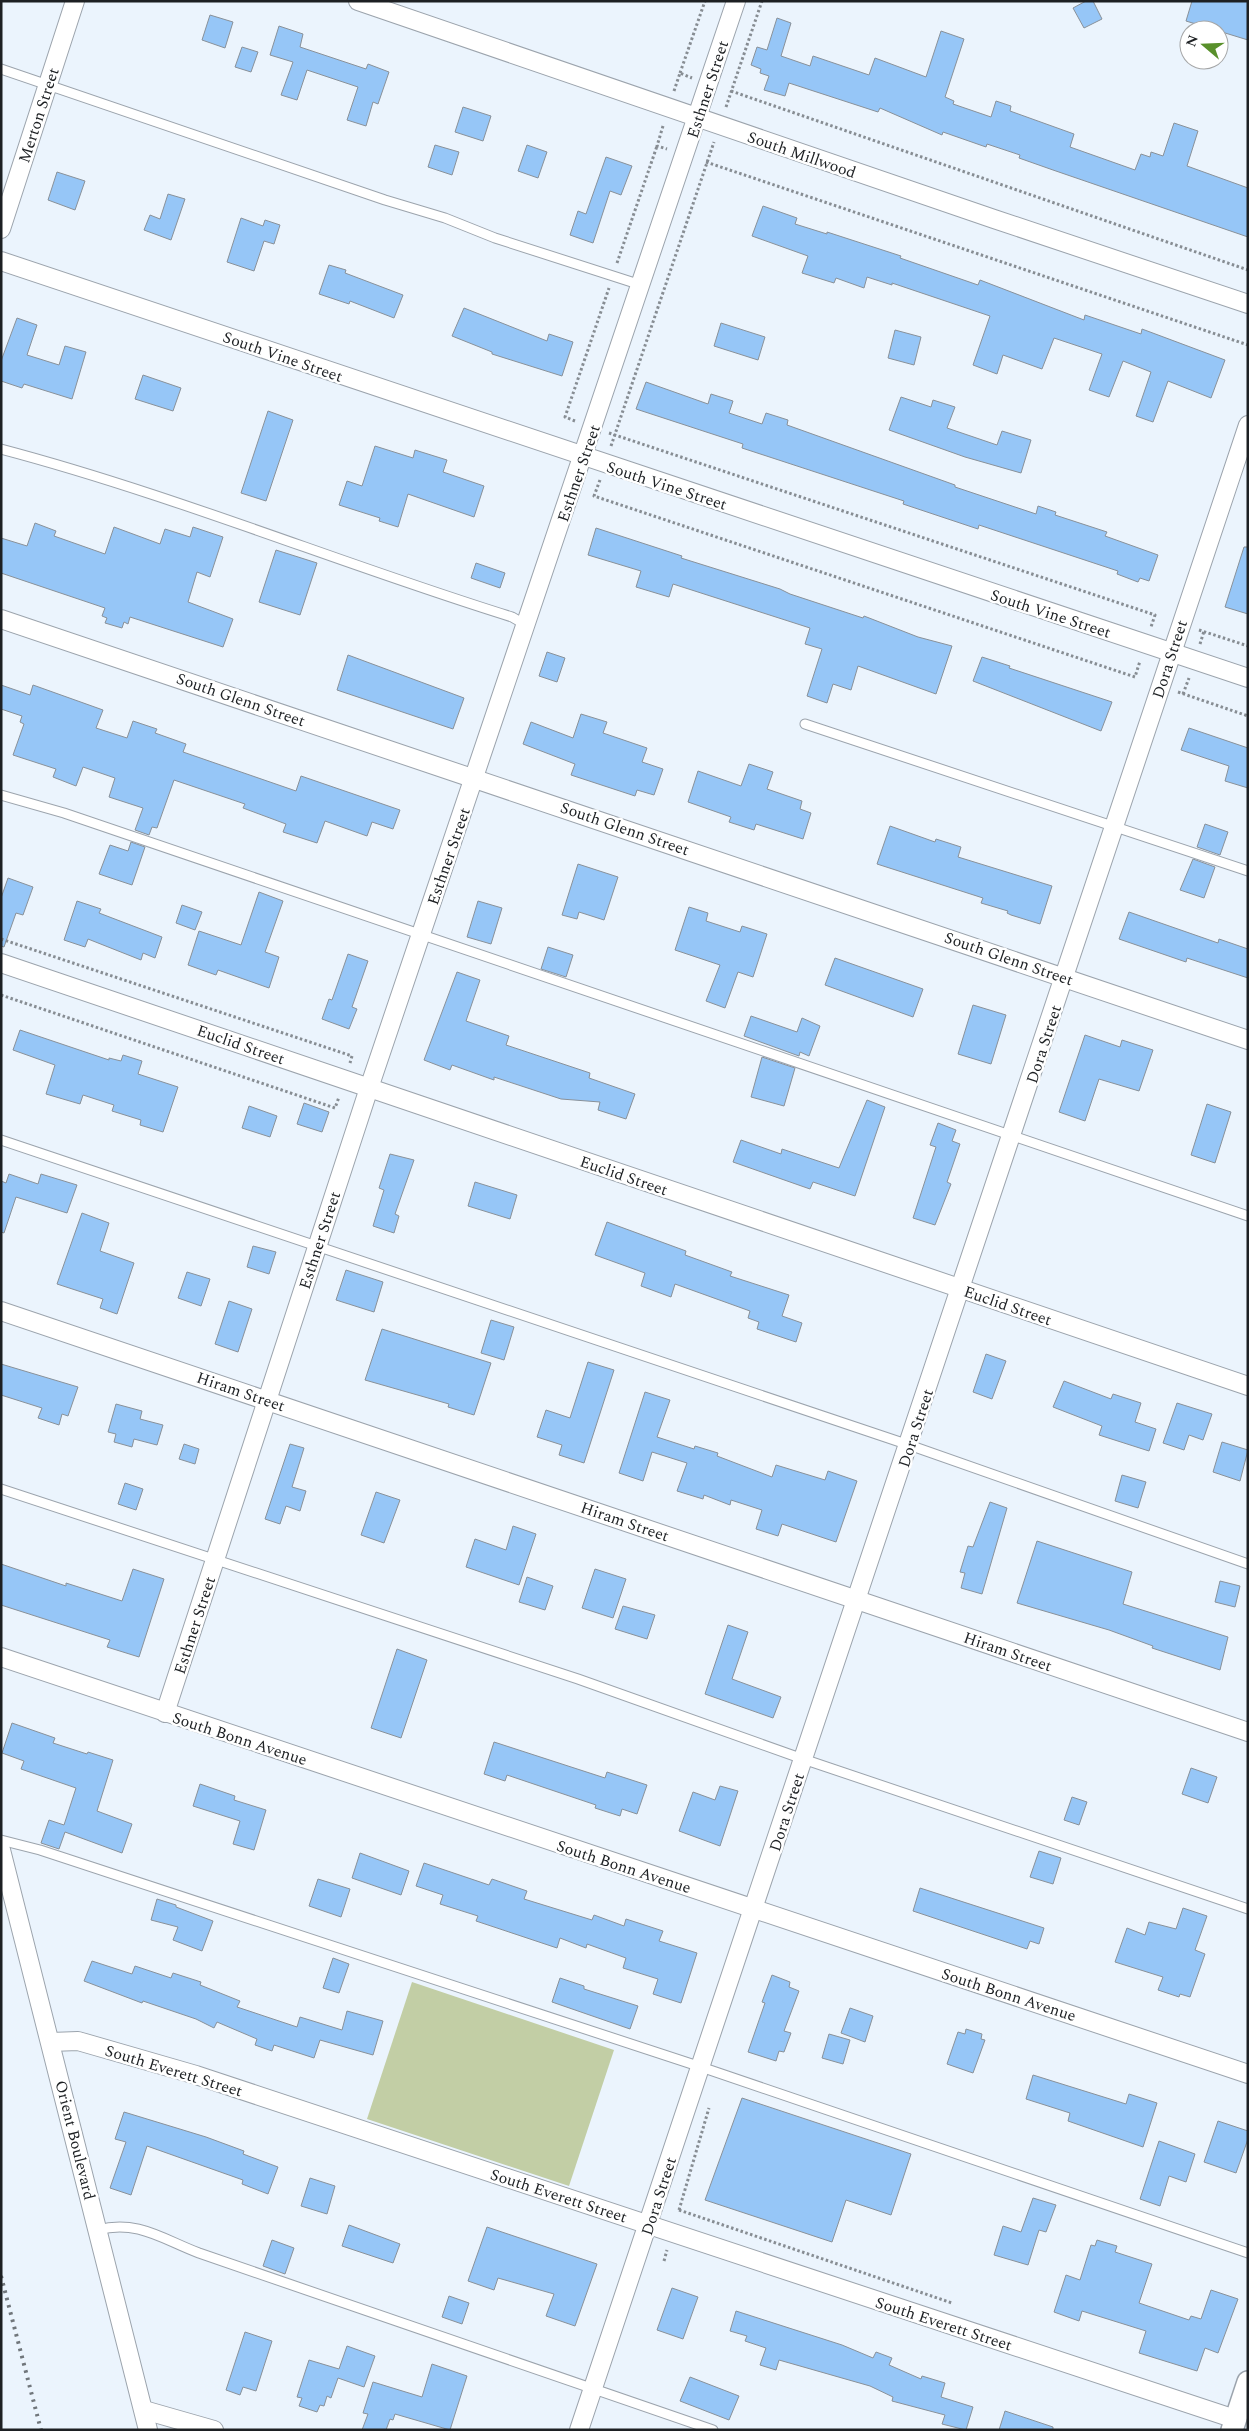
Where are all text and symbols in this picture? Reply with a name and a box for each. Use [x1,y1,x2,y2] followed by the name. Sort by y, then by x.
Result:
[1179,20,1229,70] north arrow
[1180,32,1204,50] text: N
[681,37,735,141] street label: Esthner Street
[12,64,66,166] street label: Merton Street
[744,125,859,185] street label: South Millwood
[220,325,346,389] street label: South Vine Street
[551,421,607,525] street label: Esthner Street
[603,455,730,517] street label: South Vine Street
[987,583,1114,645] street label: South Vine Street
[1146,617,1194,702] street label: Dora Street
[173,667,309,733] street label: South Glenn Street
[557,796,693,862] street label: South Glenn Street
[421,804,477,908] street label: Esthner Street
[941,926,1077,992] street label: South Glenn Street
[1020,1002,1068,1087] street label: Dora Street
[193,1019,288,1071] street label: Euclid Street
[576,1150,671,1202] street label: Euclid Street
[293,1188,347,1292] street label: Esthner Street
[960,1280,1055,1332] street label: Euclid Street
[193,1366,288,1418] street label: Hiram Street
[892,1386,940,1471] street label: Dora Street
[577,1496,672,1548] street label: Hiram Street
[168,1573,222,1677] street label: Esthner Street
[960,1626,1055,1678] street label: Hiram Street
[169,1706,310,1772] street label: South Bonn Avenue
[763,1770,811,1855] street label: Dora Street
[553,1834,694,1900] street label: South Bonn Avenue
[938,1962,1079,2028] street label: South Bonn Avenue
[102,2039,246,2103] street label: South Everett Street
[49,2078,102,2203] street label: Orient Boulevard
[635,2154,683,2239] street label: Dora Street
[487,2162,631,2230] street label: South Everett Street
[872,2290,1016,2358] street label: South Everett Street

